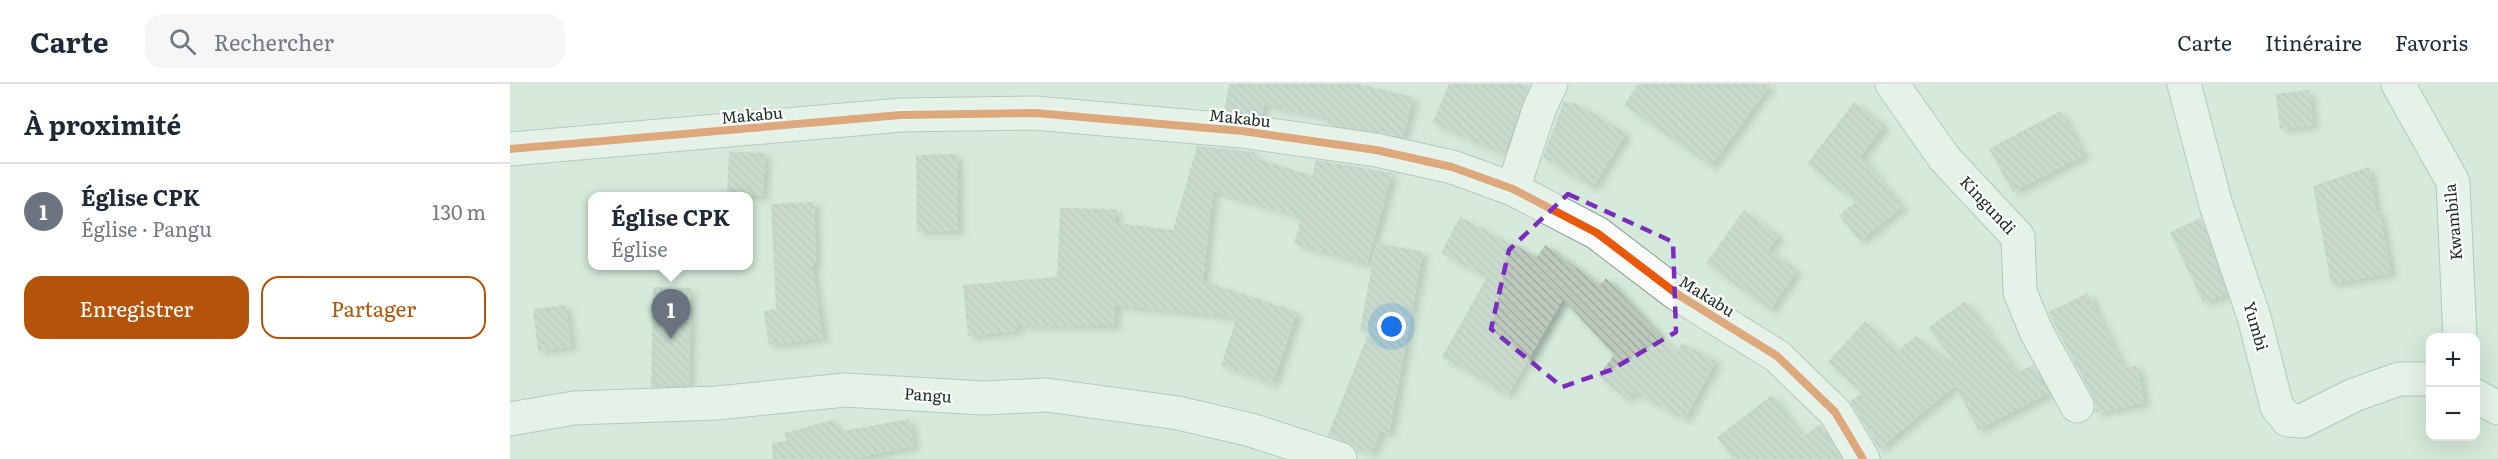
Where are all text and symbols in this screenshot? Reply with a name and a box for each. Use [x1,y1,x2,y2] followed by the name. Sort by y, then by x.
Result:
[145,14,565,68] search box
[30,20,109,62] text: Carte
[166,25,199,58] icon: search
[214,25,334,58] text: Rechercher
[2177,26,2232,57] text: Carte
[2265,26,2362,57] text: Itinéraire
[2395,26,2468,57] text: Favoris
[720,99,784,129] street label: Makabu
[1208,102,1272,132] street label: Makabu
[24,104,181,143] text: À proximité
[1955,170,2022,239] street label: Kingundi
[81,180,200,213] text: Église CPK
[2437,182,2467,262] street label: Kwambila
[588,192,753,270] popup
[39,196,48,226] text: 1
[432,196,486,226] text: 130 m
[611,200,730,233] text: Église CPK
[81,213,212,243] text: Église · Pangu
[611,233,668,263] text: Église
[1675,269,1740,322] street label: Makabu
[24,276,249,339] button: Enregistrer
[261,276,486,339] button: Partager
[652,290,690,339] pin: 1
[2238,298,2275,353] street label: Yumbi
[1377,312,1406,341] your location
[2426,333,2480,441] map controls
[2426,333,2480,387] button: +
[903,380,953,408] street label: Pangu
[2426,387,2480,441] button: −

